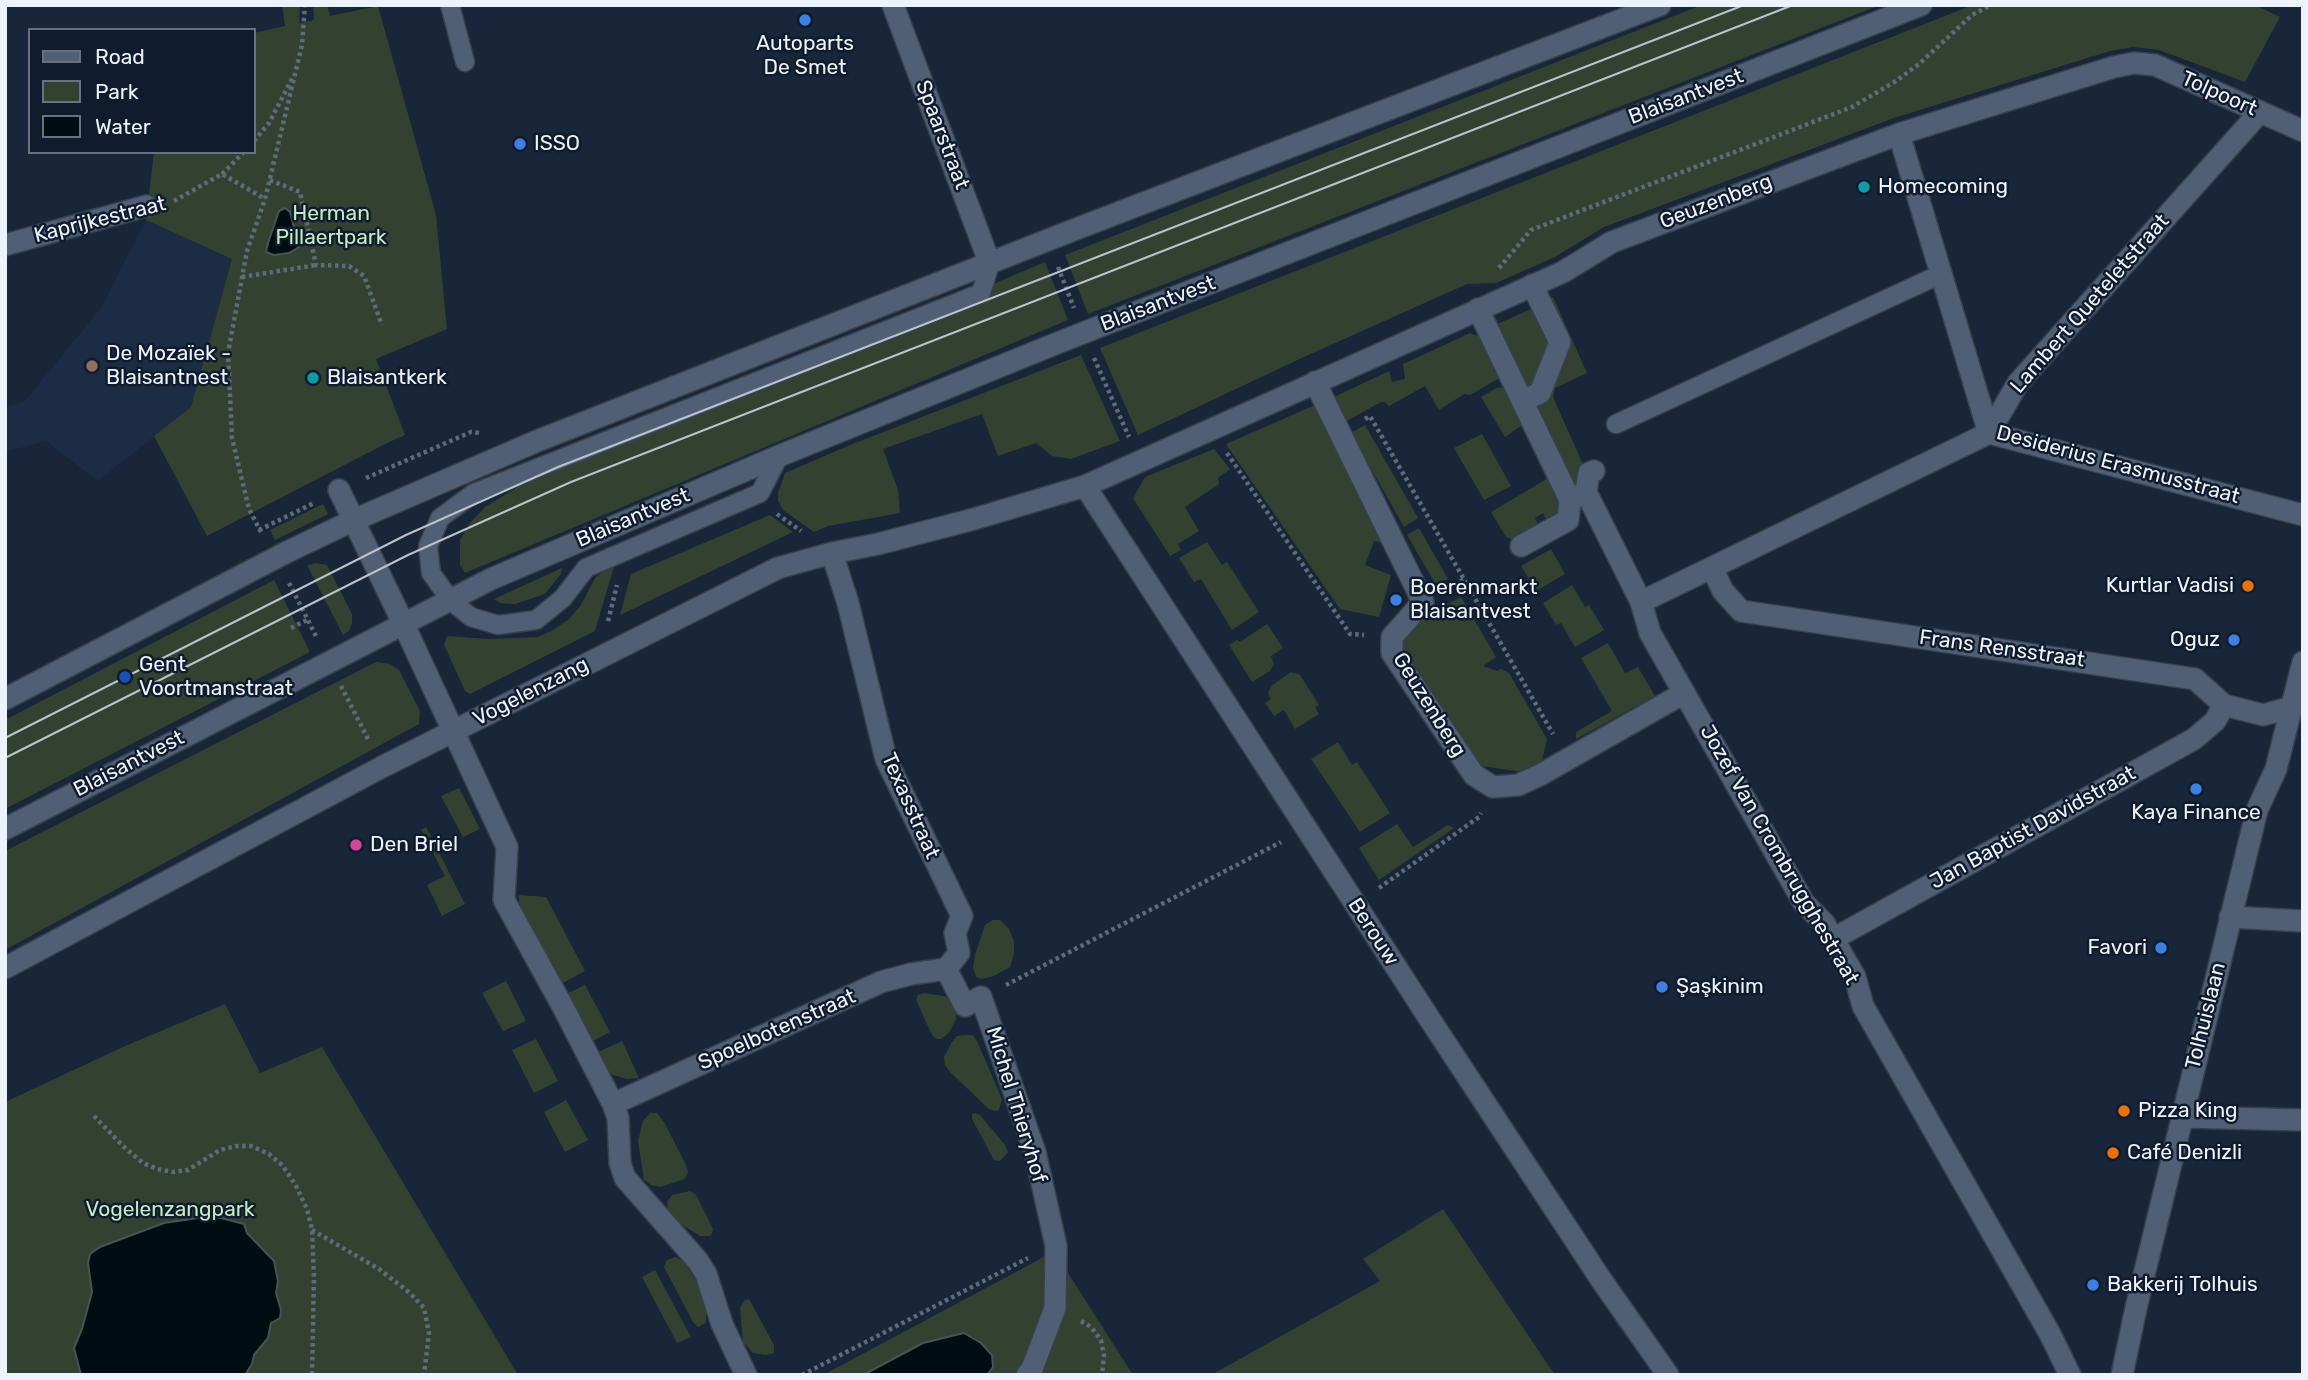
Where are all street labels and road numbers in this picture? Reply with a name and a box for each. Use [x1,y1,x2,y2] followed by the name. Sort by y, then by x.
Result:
[1625,64,1747,130] street label: Blaisantvest
[2177,66,2261,122] street label: Tolpoort
[910,77,974,193] street label: Spaarstraat
[1656,169,1776,235] street label: Geuzenberg
[31,191,169,249] street label: Kaprijkestraat
[2005,209,2175,399] street label: Lambert Queteletstraat
[1097,271,1219,337] street label: Blaisantvest
[1994,420,2242,510] street label: Desiderius Erasmusstraat
[572,483,694,553] street label: Blaisantvest
[1918,625,2086,673] street label: Frans Rensstraat
[1387,648,1471,762] street label: Geuzenberg
[469,652,593,732] street label: Vogelenzang
[1694,721,1864,989] street label: Jozef Van Crombrugghestraat
[69,725,189,803] street label: Blaisantvest
[875,749,945,863] street label: Texasstraat
[1926,761,2140,895] street label: Jan Baptist Davidstraat
[1342,894,1404,970] street label: Berouw
[2181,960,2231,1072] street label: Tolhuislaan
[694,984,860,1076] street label: Spoelbotenstraat
[980,1024,1052,1186] street label: Michel Thieryhof

